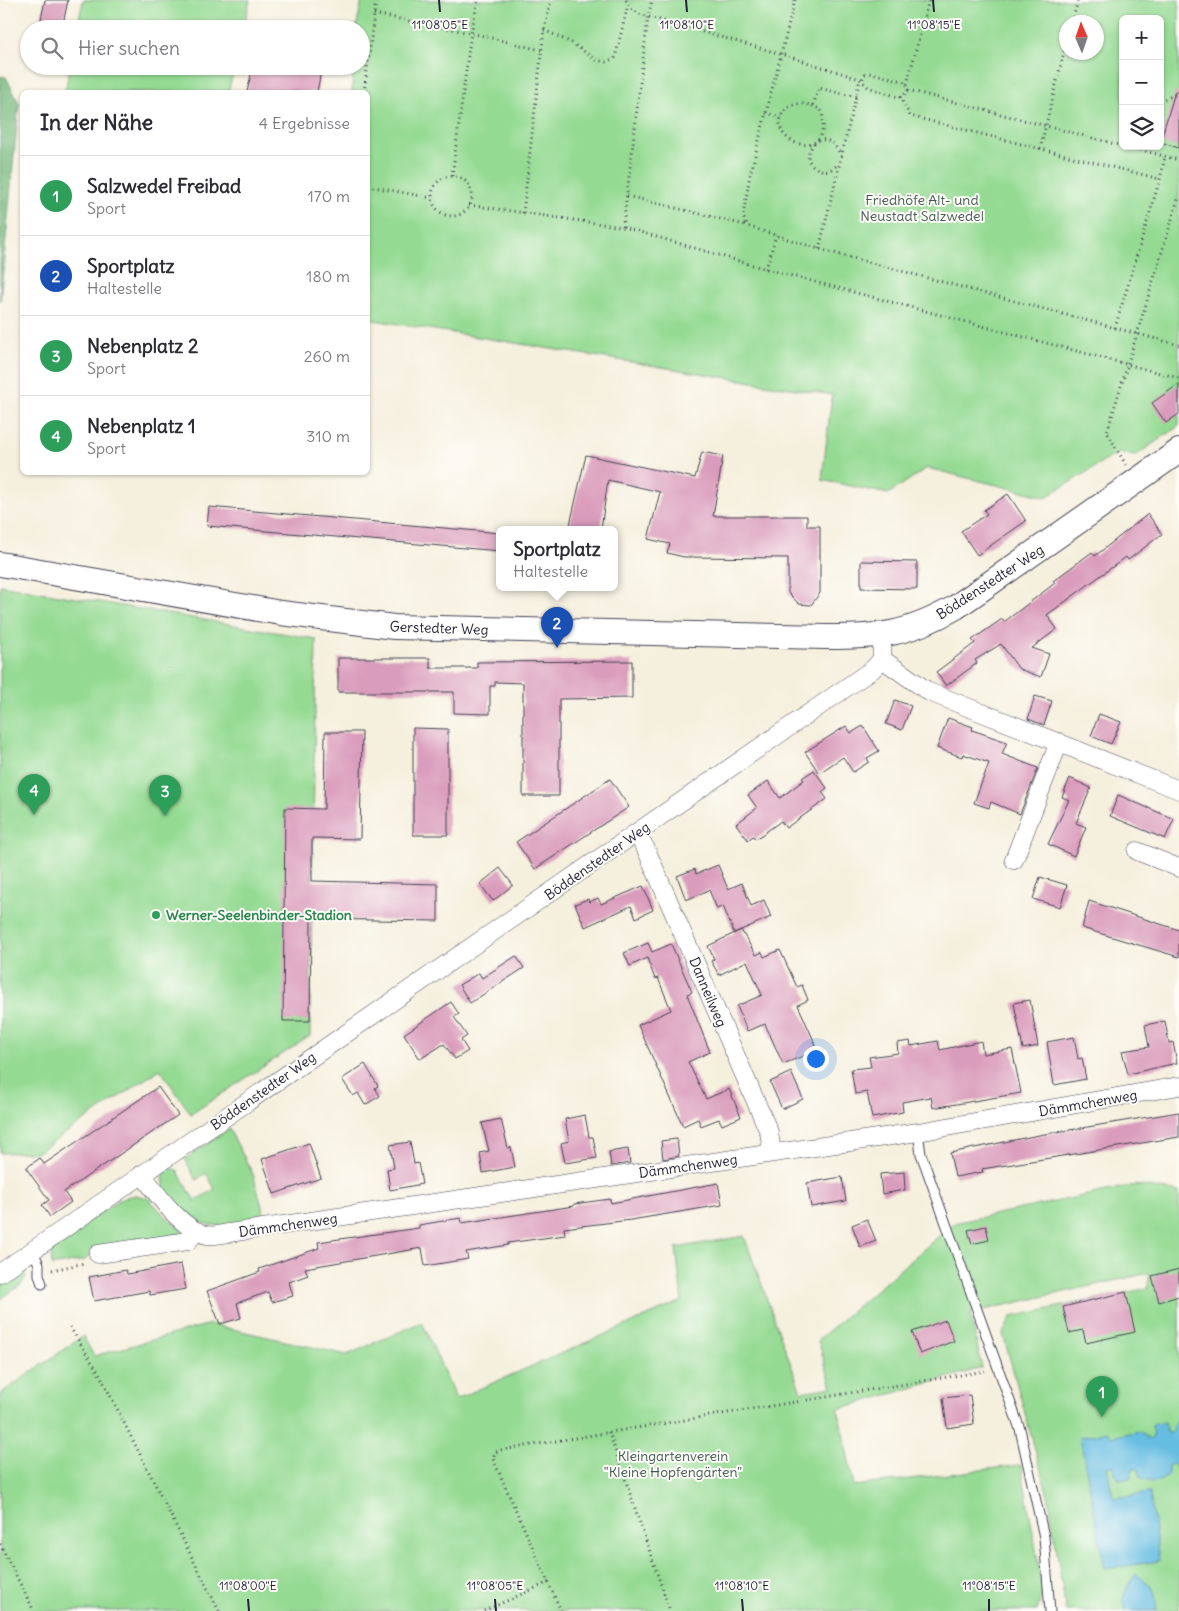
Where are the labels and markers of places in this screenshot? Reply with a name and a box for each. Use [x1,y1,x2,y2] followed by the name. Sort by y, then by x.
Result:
[541,607,573,648] pin: 2
[18,774,50,815] pin: 4
[149,775,181,816] pin: 3
[166,906,352,924] place label: Werner-Seelenbinder-Stadion
[150,909,162,921] marker: Werner-Seelenbinder-Stadion
[1086,1376,1118,1417] pin: 1

